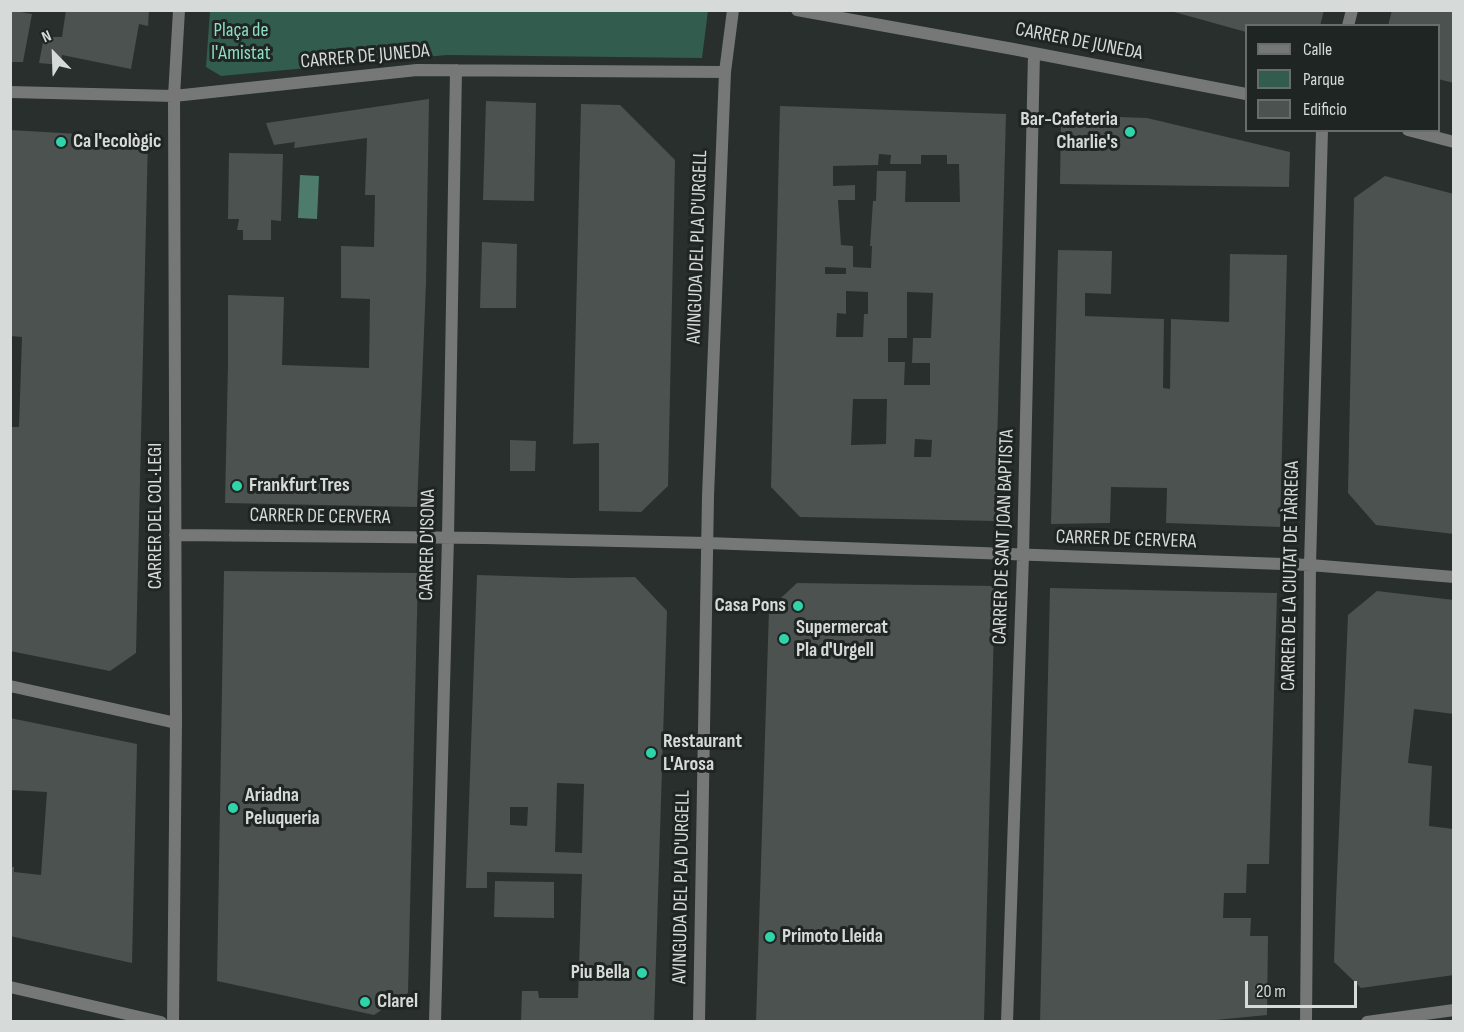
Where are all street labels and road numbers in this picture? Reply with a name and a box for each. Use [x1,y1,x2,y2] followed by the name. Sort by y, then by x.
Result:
[1013,18,1145,66] street label: CARRER DE JUNEDA
[300,39,430,75] street label: CARRER DE JUNEDA
[683,150,713,344] street label: AVINGUDA DEL PLA D'URGELL
[988,429,1020,645] street label: CARRER DE SANT JOAN BAPTISTA
[144,443,168,589] street label: CARRER DEL COL·LEGI
[1277,461,1305,691] street label: CARRER DE LA CIUTAT DE TÀRREGA
[415,489,441,601] street label: CARRER D'ISONA
[249,504,391,530] street label: CARRER DE CERVERA
[1055,526,1197,554] street label: CARRER DE CERVERA
[668,790,696,984] street label: AVINGUDA DEL PLA D'URGELL

